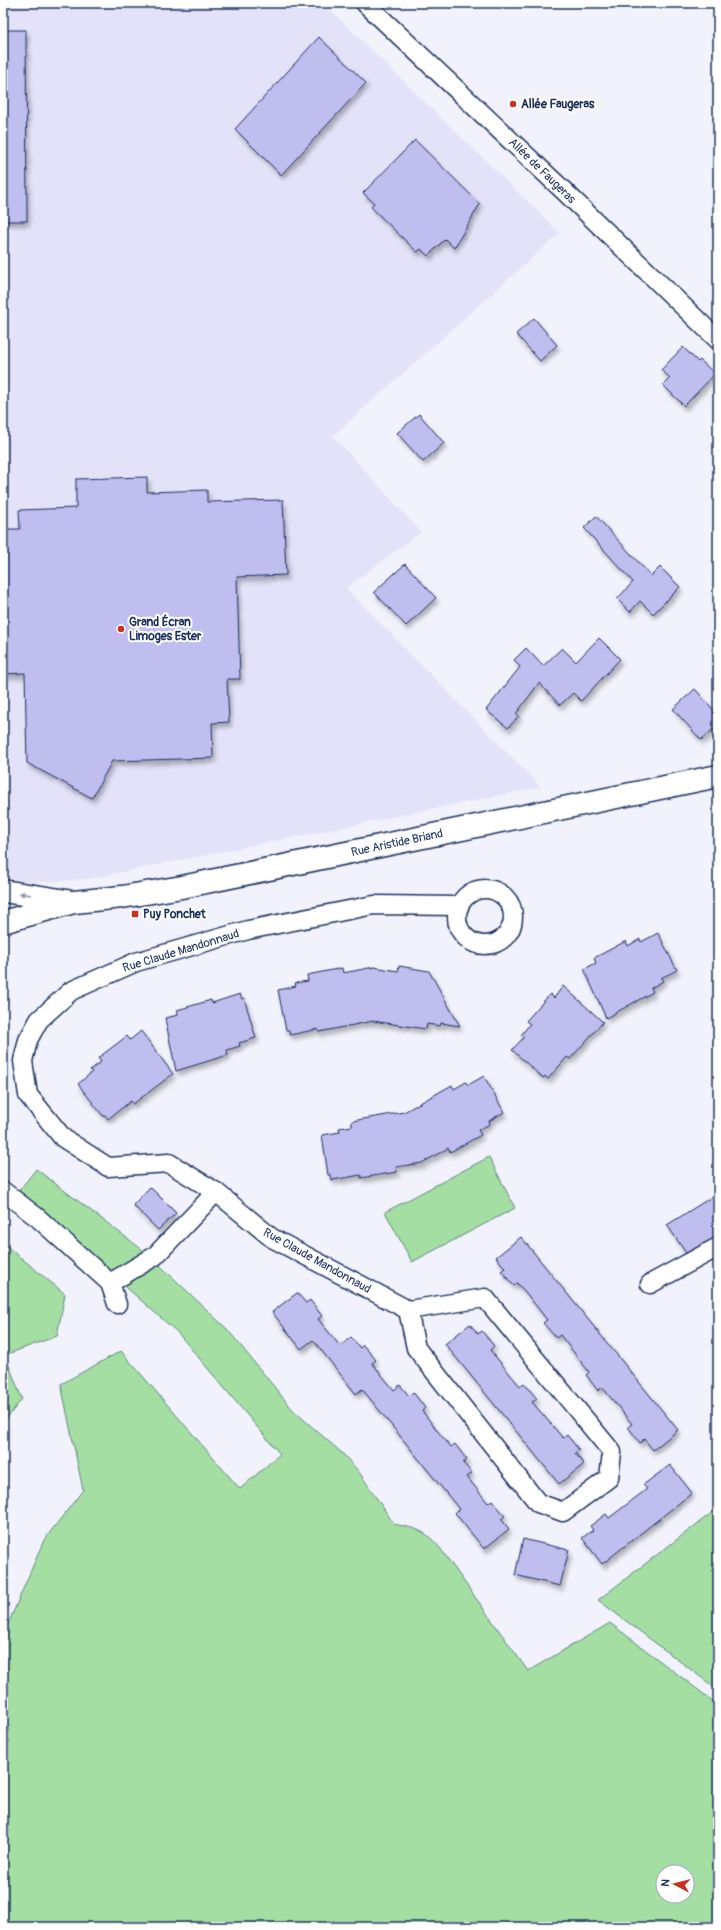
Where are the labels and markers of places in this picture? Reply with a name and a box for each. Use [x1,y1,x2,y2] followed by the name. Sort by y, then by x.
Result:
[521,97,595,112] place label: Allée Faugeras
[508,99,518,109] marker: Allée Faugeras
[129,614,202,644] place label: Grand Écran Limoges Ester
[116,624,126,634] marker: Grand Écran Limoges Ester
[143,907,207,922] place label: Puy Ponchet
[130,909,140,919] marker: Puy Ponchet

